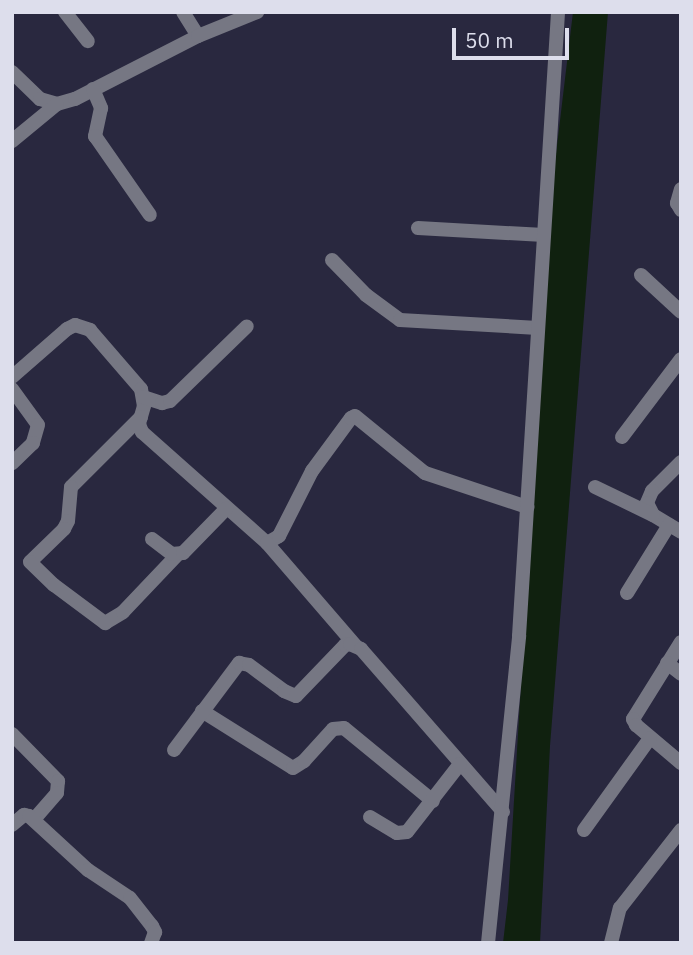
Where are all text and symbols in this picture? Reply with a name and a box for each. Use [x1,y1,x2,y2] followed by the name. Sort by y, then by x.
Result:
[455,14,572,58] scale bar
[465,26,514,54] text: 50 m

